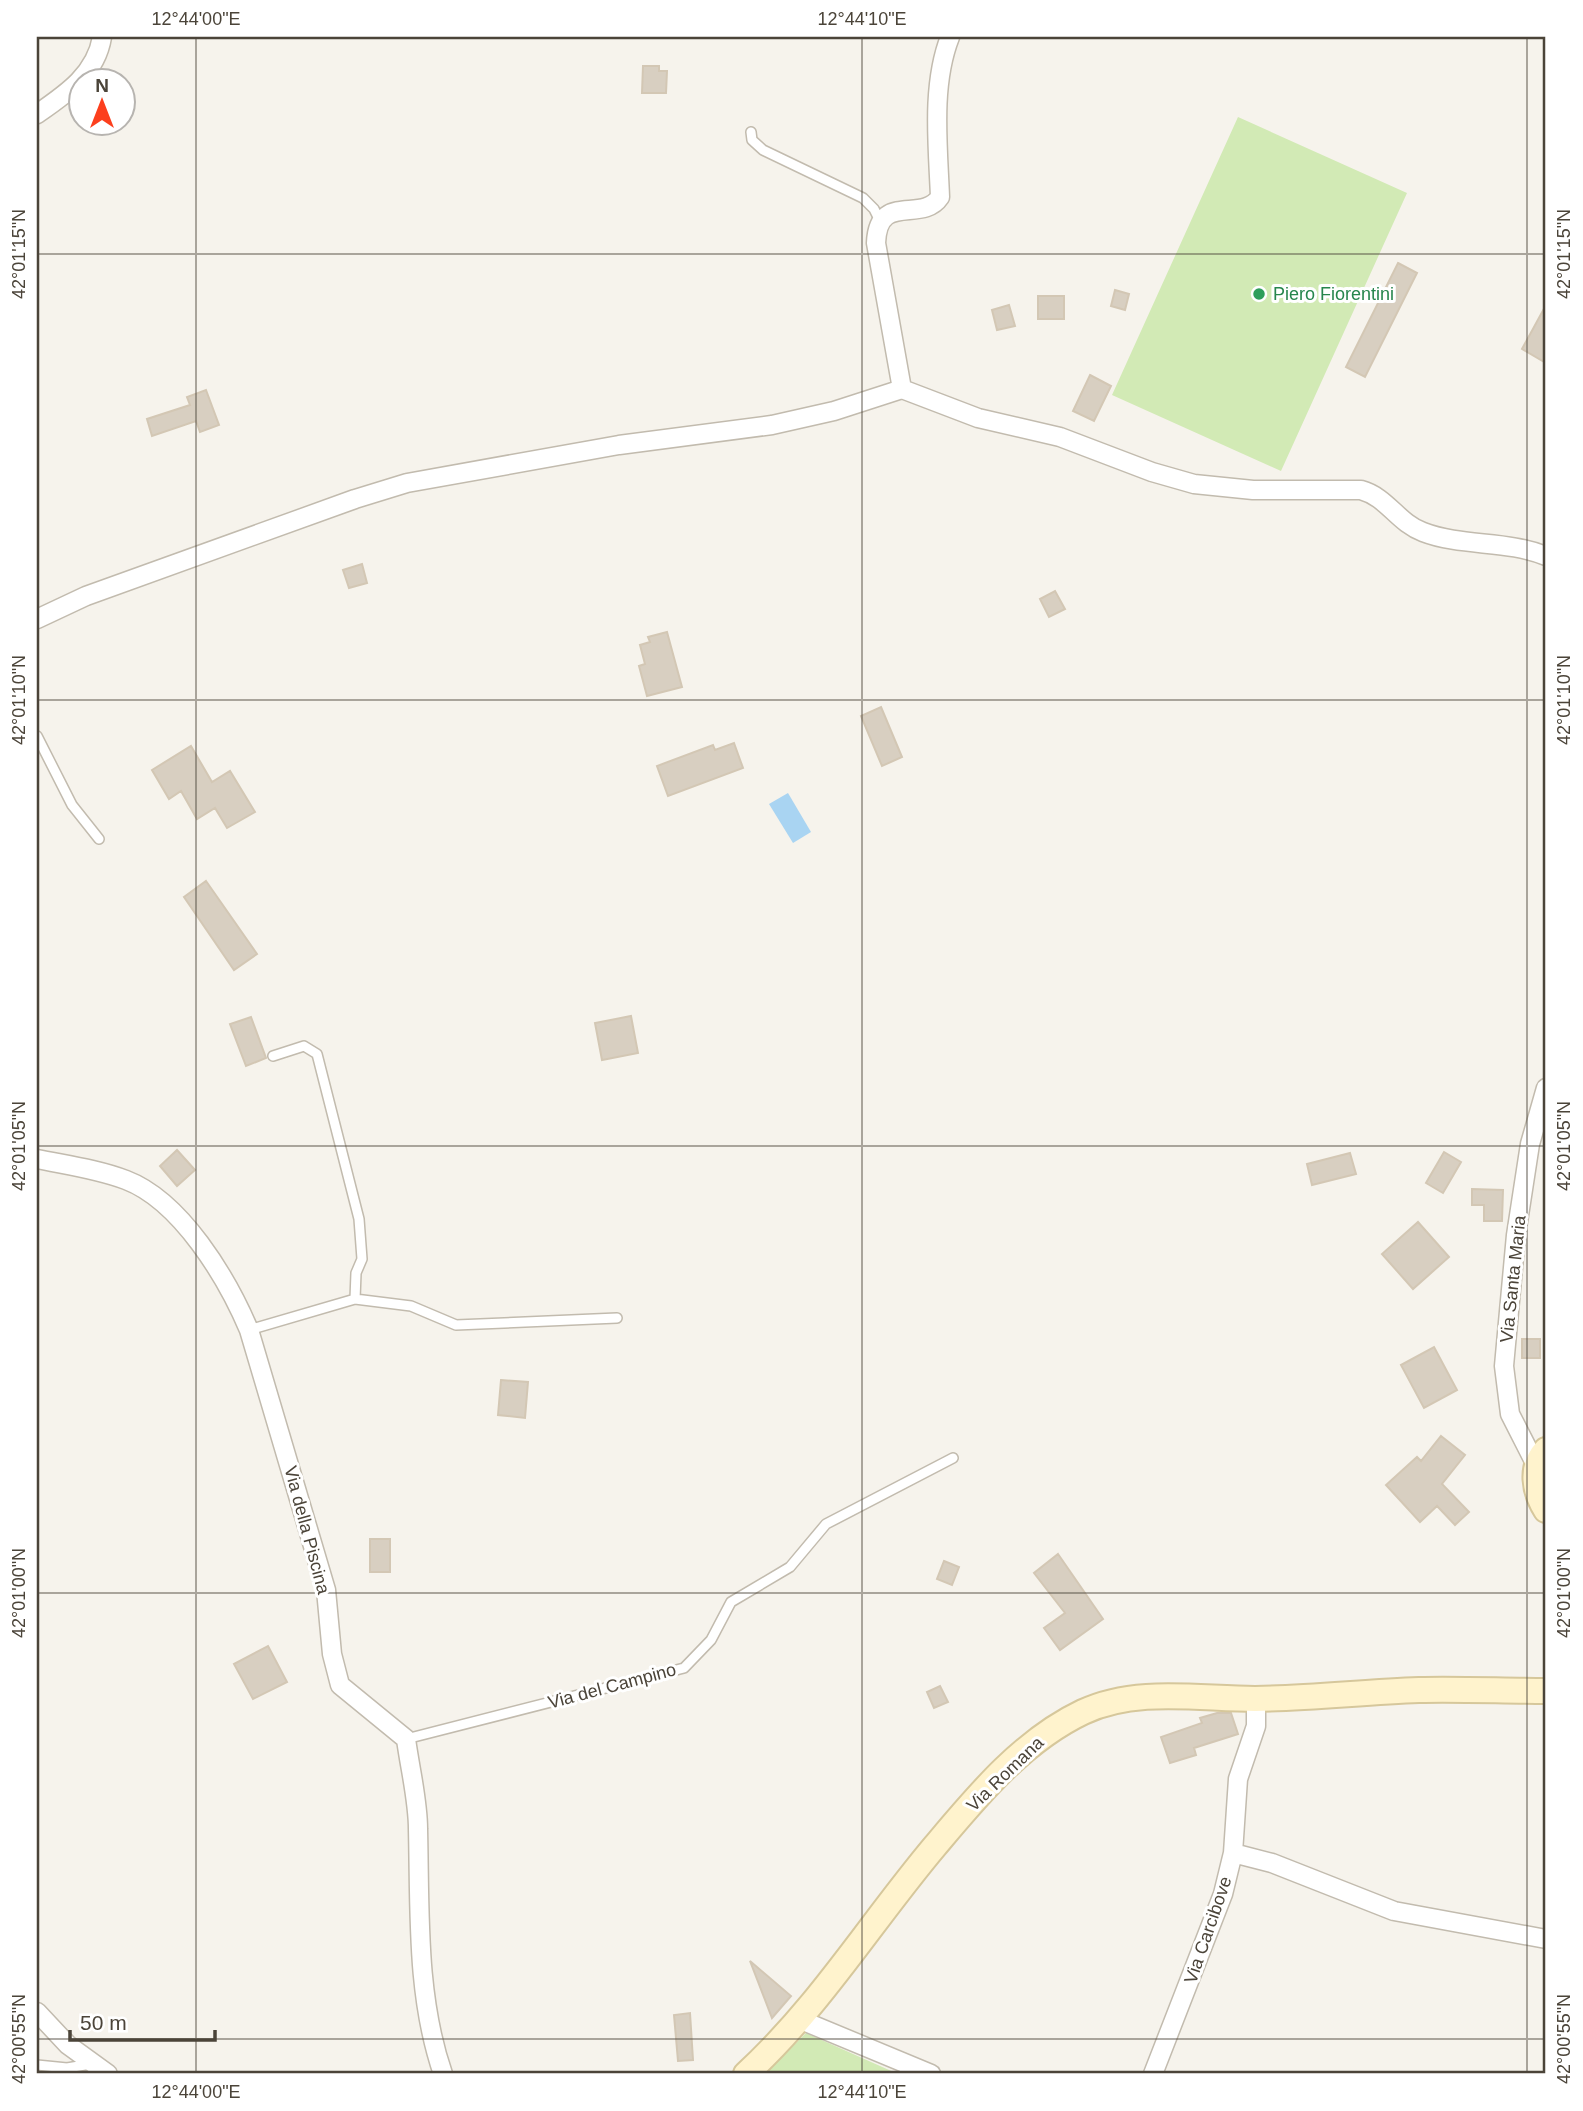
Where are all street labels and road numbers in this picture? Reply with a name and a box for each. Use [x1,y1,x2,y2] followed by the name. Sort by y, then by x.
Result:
[1496,1213,1530,1344] street label: Via Santa Maria
[280,1464,334,1597] street label: Via della Piscina
[546,1659,678,1713] street label: Via del Campino
[963,1732,1048,1815] street label: Via Romana
[1180,1874,1236,1986] street label: Via Carcibove

